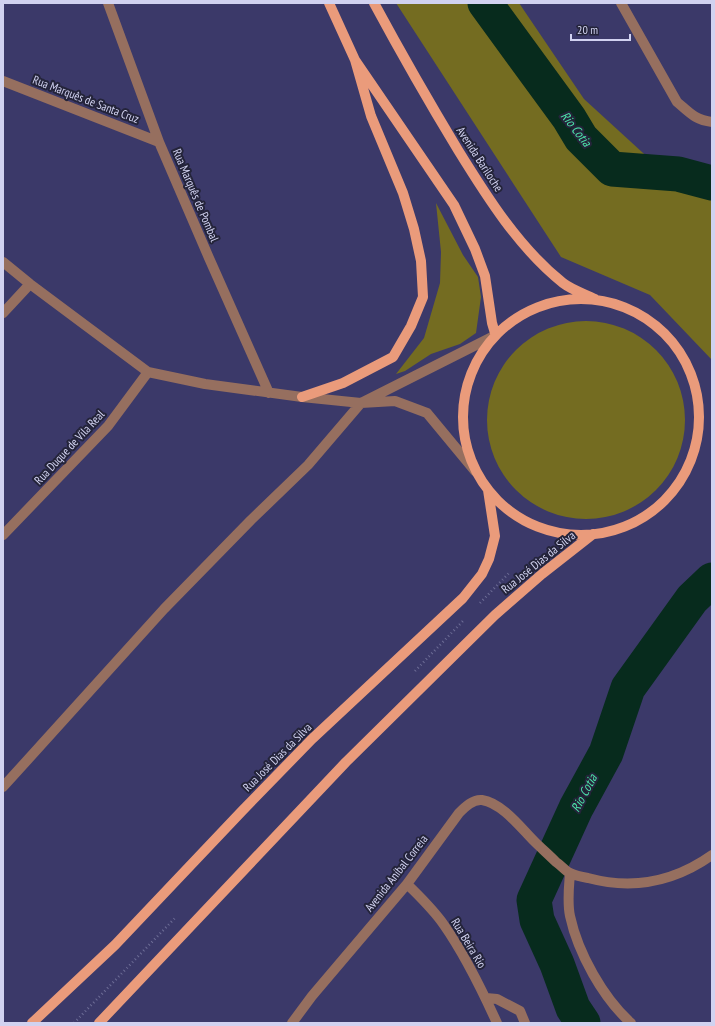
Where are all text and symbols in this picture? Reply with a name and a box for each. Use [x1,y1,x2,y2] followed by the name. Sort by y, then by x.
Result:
[571,16,630,42] scale bar
[577,22,598,37] text: 20 m
[31,72,141,126] street label: Rua Marquês de Santa Cruz
[557,108,596,151] water label: Rio Cotia
[454,124,507,194] street label: Avenida Bariloche
[170,146,222,244] street label: Rua Marquês de Pombal
[31,407,107,487] street label: Rua Duque de Vila Real
[498,527,578,596] street label: Rua José Dias da Silva
[240,719,315,794] street label: Rua José Dias da Silva
[567,771,601,815] water label: Rio Cotia
[361,832,431,914] street label: Avenida Aníbal Correia
[448,915,490,971] street label: Rua Beira Rio

